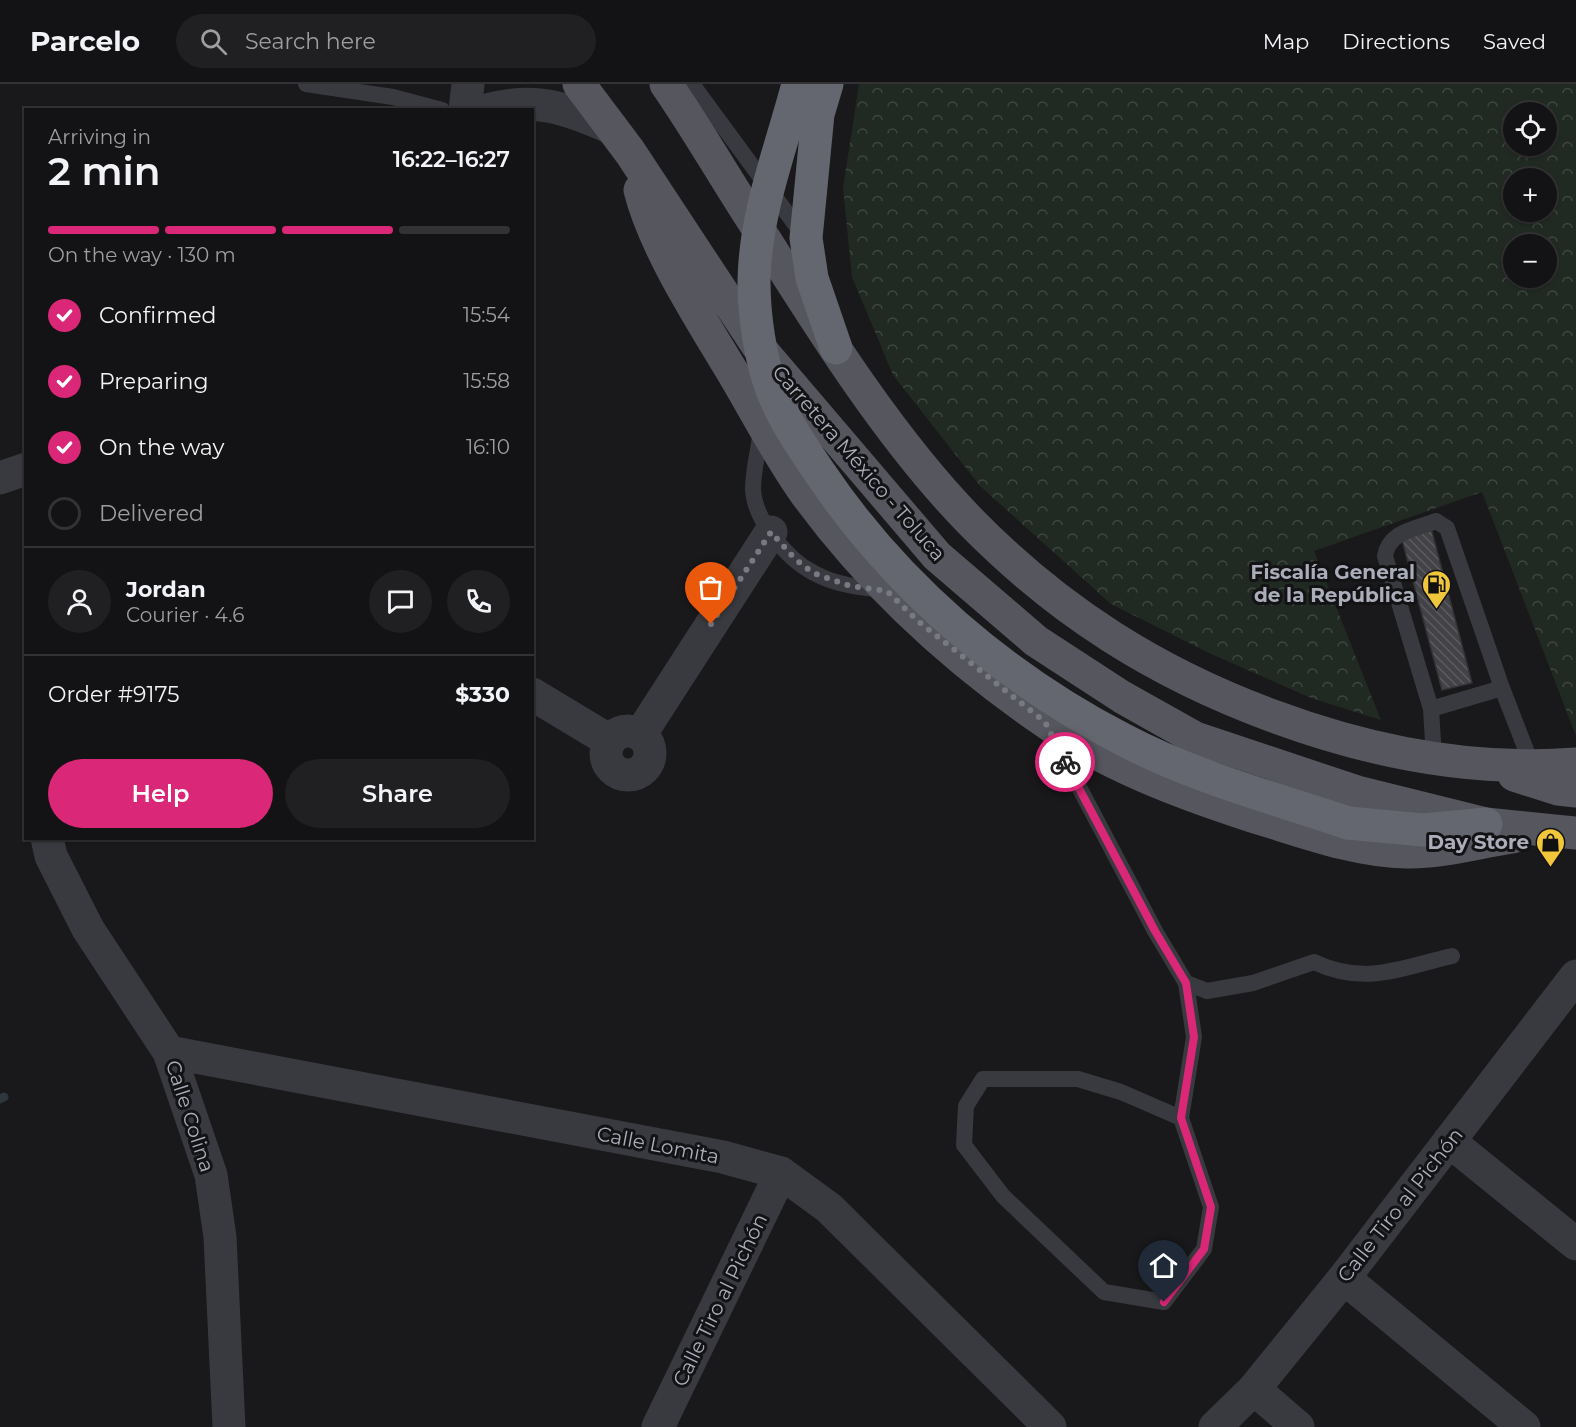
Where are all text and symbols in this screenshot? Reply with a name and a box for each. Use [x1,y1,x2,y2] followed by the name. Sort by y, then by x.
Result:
[176,14,596,68] search box
[30,24,140,58] text: Parcelo
[197,25,230,58] icon: search
[245,28,376,55] text: Search here
[1263,29,1309,54] text: Map
[1342,29,1450,54] text: Directions
[1483,29,1546,54] text: Saved
[1503,102,1557,288] map controls
[1503,102,1557,156] button: locate
[48,125,151,149] text: Arriving in
[393,146,510,173] text: 16:22–16:27
[48,147,161,195] text: 2 min
[1503,168,1557,222] button: +
[1503,234,1557,288] button: −
[48,243,236,267] text: On the way · 130 m
[48,299,81,332] icon: check
[99,302,216,329] text: Confirmed
[463,303,510,327] text: 15:54
[768,360,950,566] street label: Carretera México - Toluca
[48,365,81,398] icon: check
[99,368,208,395] text: Preparing
[463,369,510,393] text: 15:58
[48,431,81,464] icon: check
[99,434,224,461] text: On the way
[466,435,510,459] text: 16:10
[99,500,204,527] text: Delivered
[1251,560,1415,607] place label: Fiscalía General de la República
[685,562,736,624] pin
[1420,568,1452,610] fuel station icon: Fiscalía General de la República
[48,570,111,633] button: person
[369,570,432,633] button: chat
[447,570,510,633] button: phone
[694,571,727,604] icon: bag
[126,576,206,603] text: Jordan
[126,603,244,627] text: Courier · 4.6
[48,681,179,708] text: Order #9175
[455,681,510,708] text: $330
[1035,732,1095,792] courier
[1049,746,1082,779] icon: bike
[48,759,273,828] button: Help
[285,759,510,828] button: Share
[1534,826,1566,868] shop icon: Day Store
[1427,830,1529,854] place label: Day Store
[161,1057,219,1175] street label: Calle Colina
[595,1121,721,1169] street label: Calle Lomita
[1332,1123,1468,1287] street label: Calle Tiro al Pichón
[668,1210,772,1390] street label: Calle Tiro al Pichón
[1138,1240,1189,1302] pin
[1147,1249,1180,1282] icon: home

